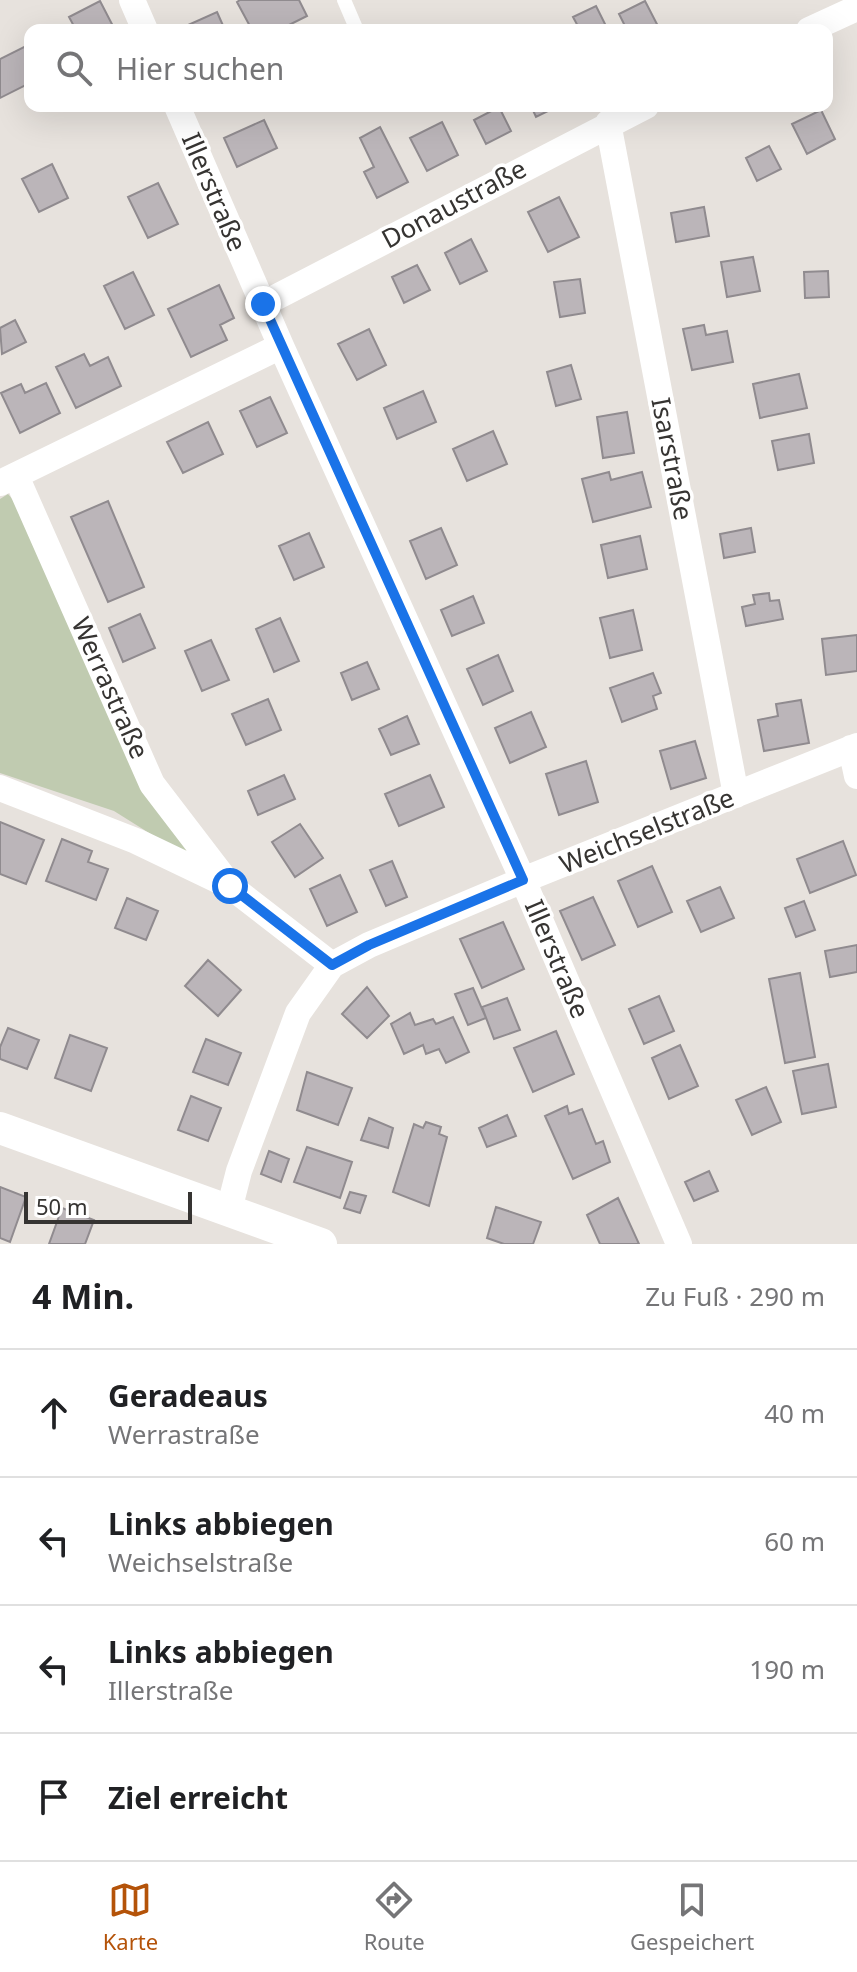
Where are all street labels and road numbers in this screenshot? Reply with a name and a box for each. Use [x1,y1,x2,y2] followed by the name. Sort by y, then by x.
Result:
[174,127,256,256] street label: Illerstraße
[375,150,532,256] street label: Donaustraße
[643,394,703,523] street label: Isarstraße
[64,611,158,764] street label: Werrastraße
[554,779,739,881] street label: Weichselstraße
[517,894,599,1023] street label: Illerstraße

